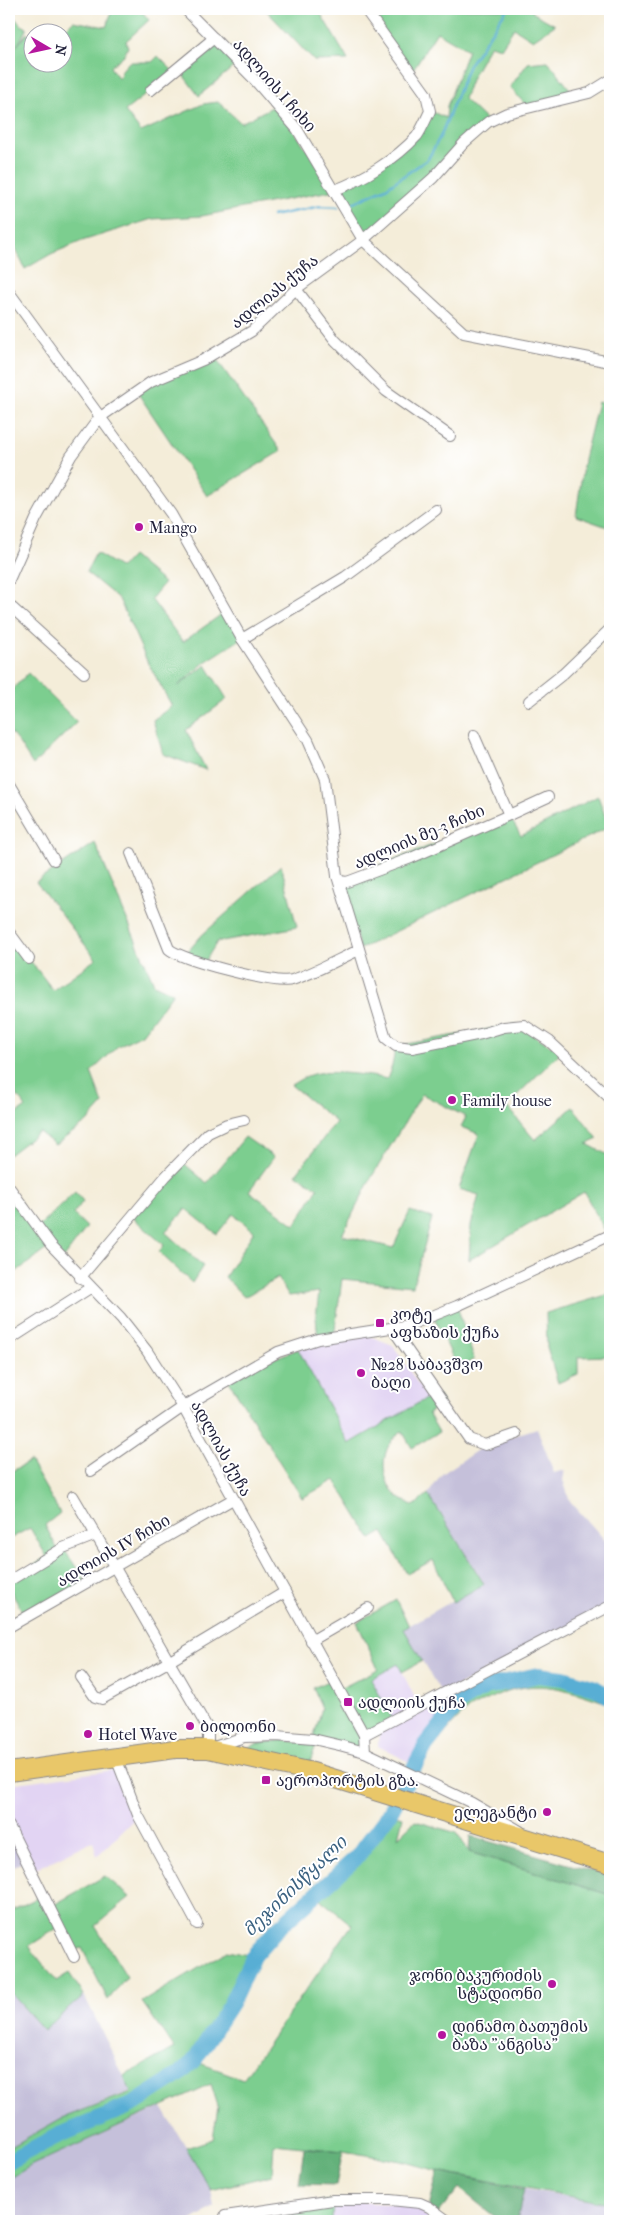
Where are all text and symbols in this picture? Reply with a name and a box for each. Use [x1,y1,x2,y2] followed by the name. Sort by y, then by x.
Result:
[22,22,72,72] north arrow
[229,35,320,136] street label: ადლიის I ჩიხი
[51,43,70,57] text: N
[227,250,322,332] street label: ადლიას ქუჩა
[149,518,197,537] place label: Mango
[133,521,145,533] marker: Mango
[351,800,487,873] street label: ადლიის მე-3 ჩიხი
[462,1091,552,1110] place label: Family house
[446,1094,458,1106] marker: Family house
[390,1305,499,1342] place label: კოტე აფხაზის ქუჩა
[374,1317,386,1329] marker: კოტე აფხაზის ქუჩა
[371,1355,483,1392] place label: №28 საბავშვო ბაღი
[355,1367,367,1379] marker: №28 საბავშვო ბაღი
[187,1397,256,1500] street label: ადლიას ქუჩა
[53,1510,173,1591] street label: ადლიის IV ჩიხი
[358,1693,466,1712] place label: ადლიის ქუჩა
[342,1696,354,1708] marker: ადლიის ქუჩა
[200,1717,276,1736] place label: ბილიონი
[184,1720,196,1732] marker: ბილიონი
[98,1725,177,1744] place label: Hotel Wave
[82,1728,94,1740] marker: Hotel Wave
[276,1771,418,1790] place label: აეროპორტის გზა.
[260,1774,272,1786] marker: აეროპორტის გზა.
[454,1803,537,1822] place label: ელეგანტი
[541,1806,553,1818] marker: ელეგანტი
[239,1831,353,1941] water label: მეჯინისწყალი
[409,1966,542,2003] place label: ჯონი ბაკურიძის სტადიონი
[546,1978,558,1990] marker: ჯონი ბაკურიძის სტადიონი
[452,2017,588,2054] place label: დინამო ბათუმის ბაზა "ანგისა"
[436,2029,448,2041] marker: დინამო ბათუმის ბაზა "ანგისა"

